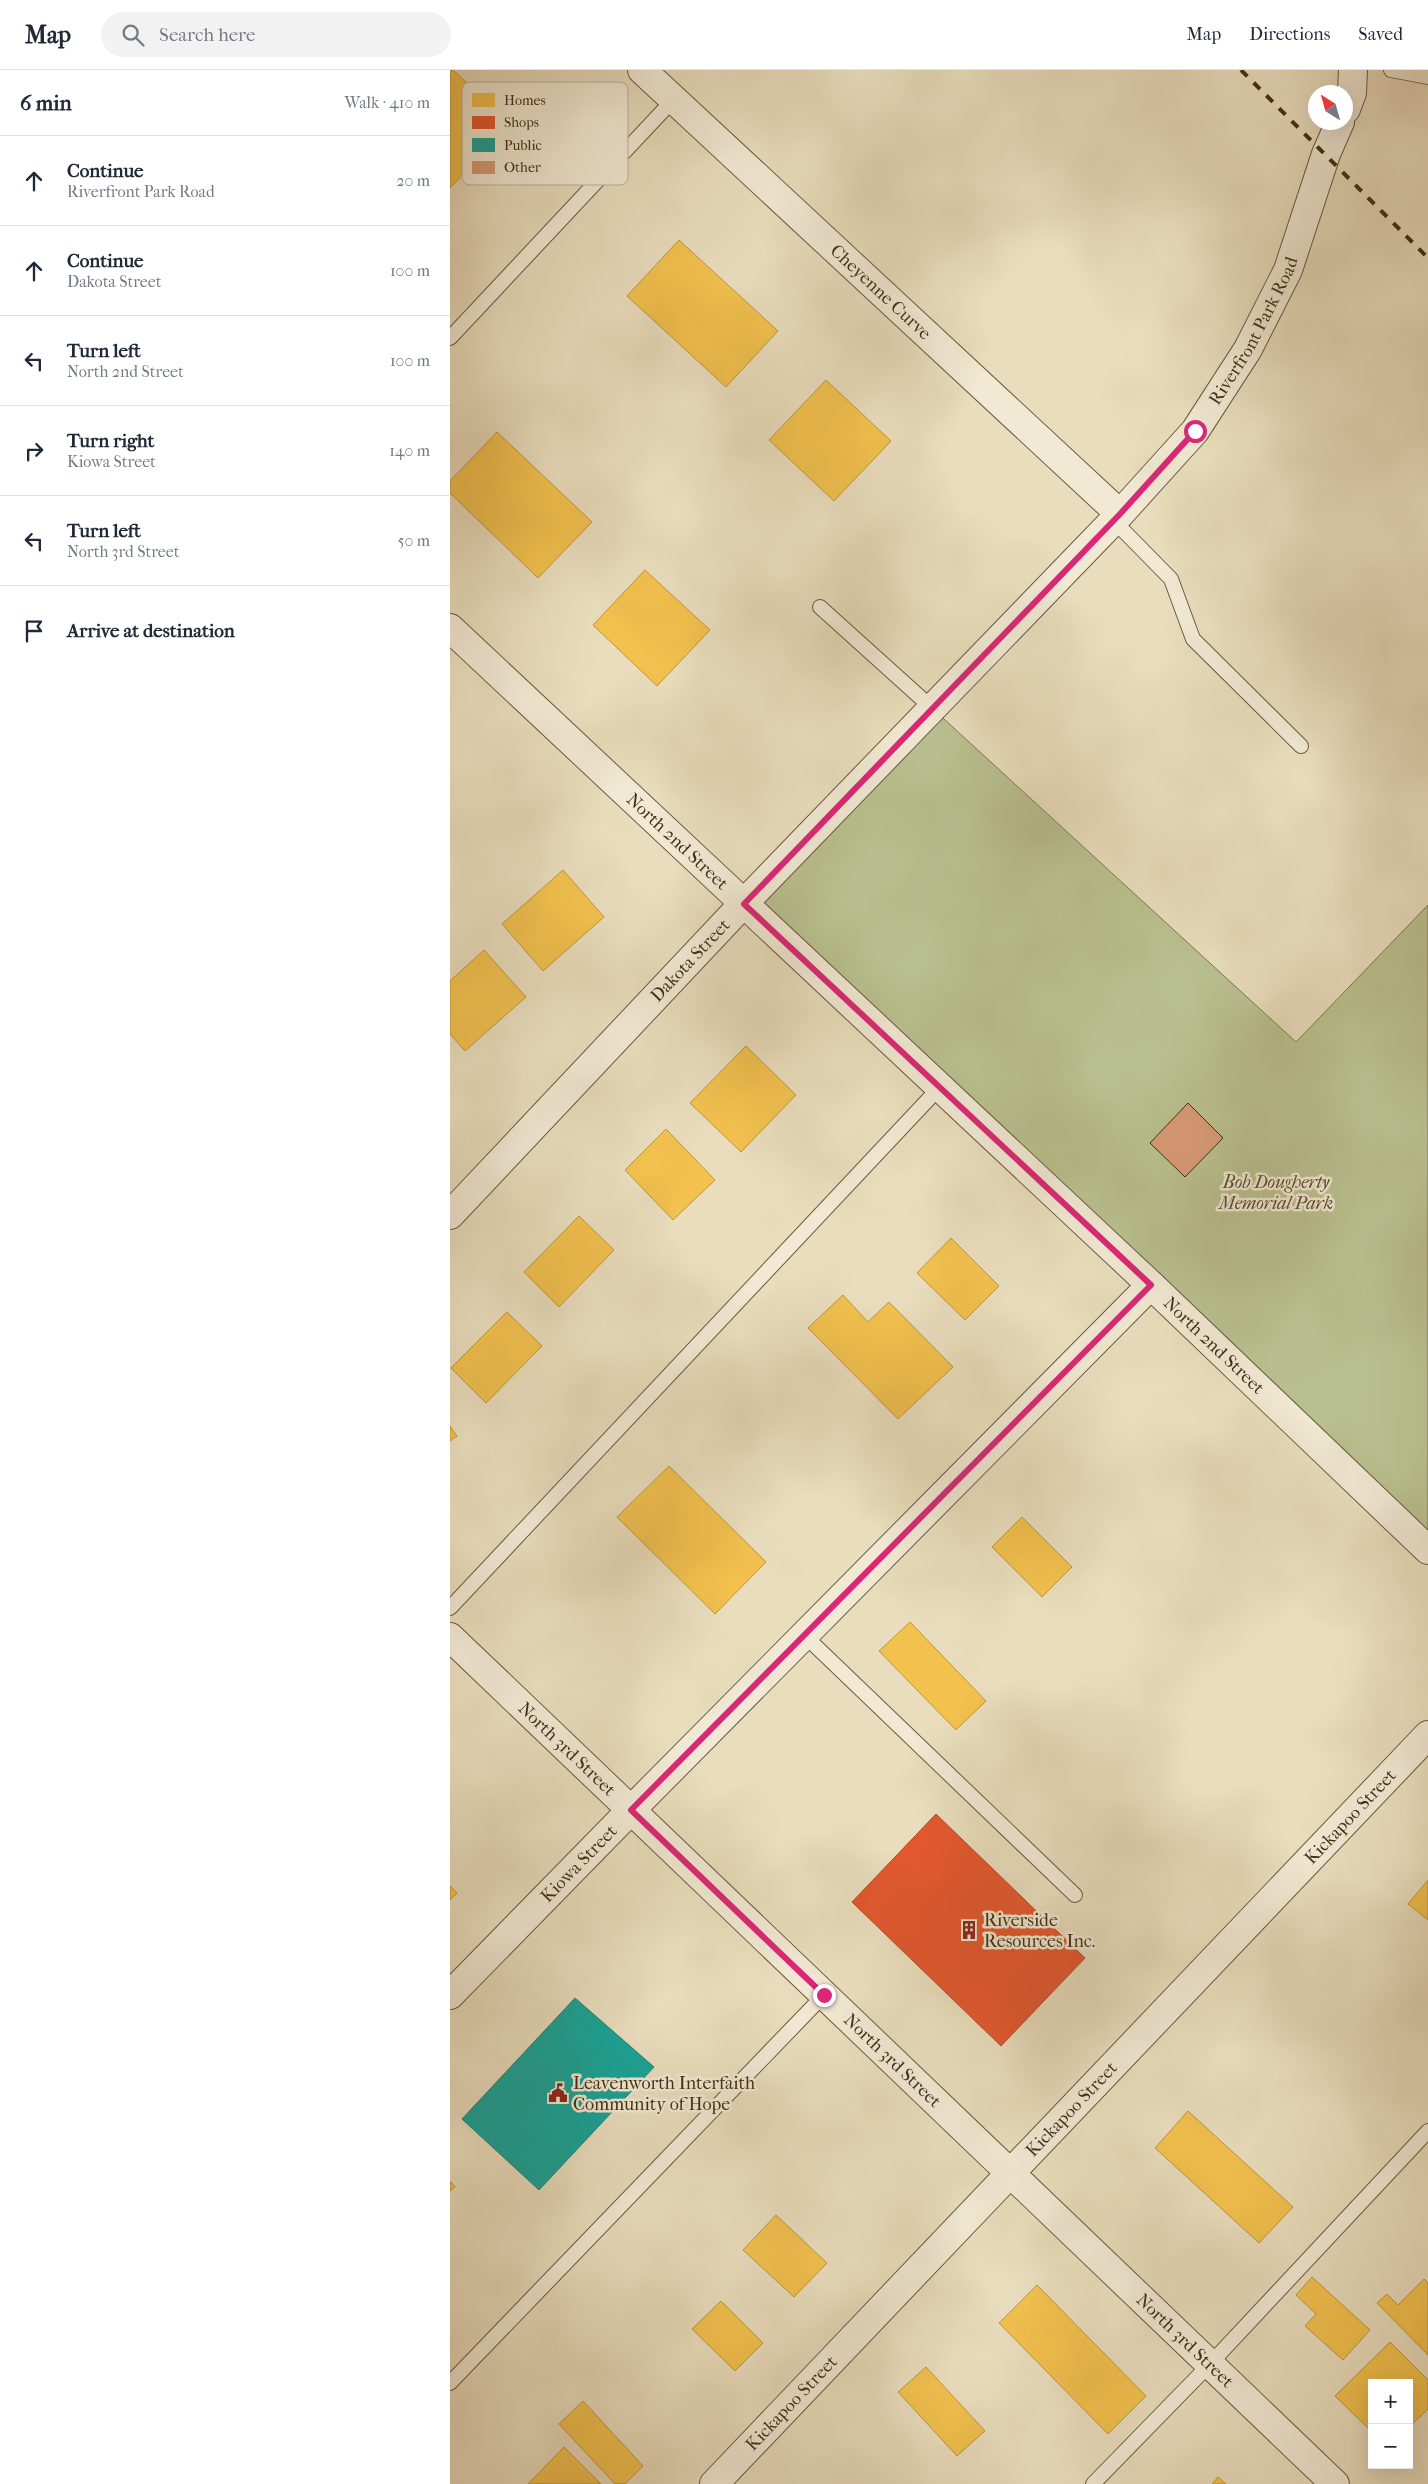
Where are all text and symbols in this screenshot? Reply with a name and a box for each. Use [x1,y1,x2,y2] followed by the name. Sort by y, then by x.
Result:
[101,12,451,57] search box
[25,21,71,49] text: Map
[119,21,147,49] icon: search
[159,24,255,46] text: Search here
[1187,24,1221,45] text: Map
[1249,24,1330,45] text: Directions
[1358,24,1403,45] text: Saved
[462,82,628,185] legend
[1308,85,1353,130] north arrow
[20,91,72,115] text: 6 min
[504,92,546,109] text: Homes
[345,93,430,112] text: Walk · 410 m
[504,114,539,131] text: Shops
[504,137,542,154] text: Public
[504,159,541,176] text: Other
[67,160,143,182] text: Continue
[20,167,48,195] icon: ahead
[396,171,430,190] text: 20 m
[67,182,215,201] text: Riverfront Park Road
[826,240,936,344] street label: Cheyenne Curve
[67,250,143,272] text: Continue
[1204,254,1302,409] street label: Riverfront Park Road
[20,257,48,285] icon: ahead
[390,261,430,280] text: 100 m
[67,272,161,291] text: Dakota Street
[67,340,141,362] text: Turn left
[20,347,48,375] icon: left
[390,351,430,370] text: 100 m
[67,362,184,381] text: North 2nd Street
[1184,420,1207,443] route start
[67,430,154,452] text: Turn right
[20,437,48,465] icon: right
[389,441,430,460] text: 140 m
[67,452,156,471] text: Kiowa Street
[67,520,141,542] text: Turn left
[20,527,48,555] icon: left
[398,531,430,550] text: 50 m
[67,542,179,561] text: North 3rd Street
[20,617,48,645] icon: arrive
[67,620,235,642] text: Arrive at destination
[623,789,733,894] street label: North 2nd Street
[646,914,735,1006] street label: Dakota Street
[1217,1172,1333,1214] park label: Bob Dougherty Memorial Park
[1159,1292,1269,1399] street label: North 2nd Street
[514,1698,621,1801] street label: North 3rd Street
[1300,1764,1401,1868] street label: Kickapoo Street
[536,1820,622,1907] street label: Kiowa Street
[984,1910,1095,1952] place label: Riverside Resources Inc.
[958,1919,980,1941] building icon: Riverside Resources Inc.
[813,1984,836,2007] route end
[840,2009,946,2112] street label: North 3rd Street
[1021,2057,1122,2161] street label: Kickapoo Street
[573,2073,755,2115] place label: Leavenworth Interfaith Community of Hope
[547,2082,569,2104] public building icon: Leavenworth Interfaith Community of Hope
[1132,2289,1239,2392] street label: North 3rd Street
[741,2351,842,2455] street label: Kickapoo Street
[1368,2379,1413,2469] map controls
[1368,2379,1413,2424] button: +
[1368,2424,1413,2469] button: −

